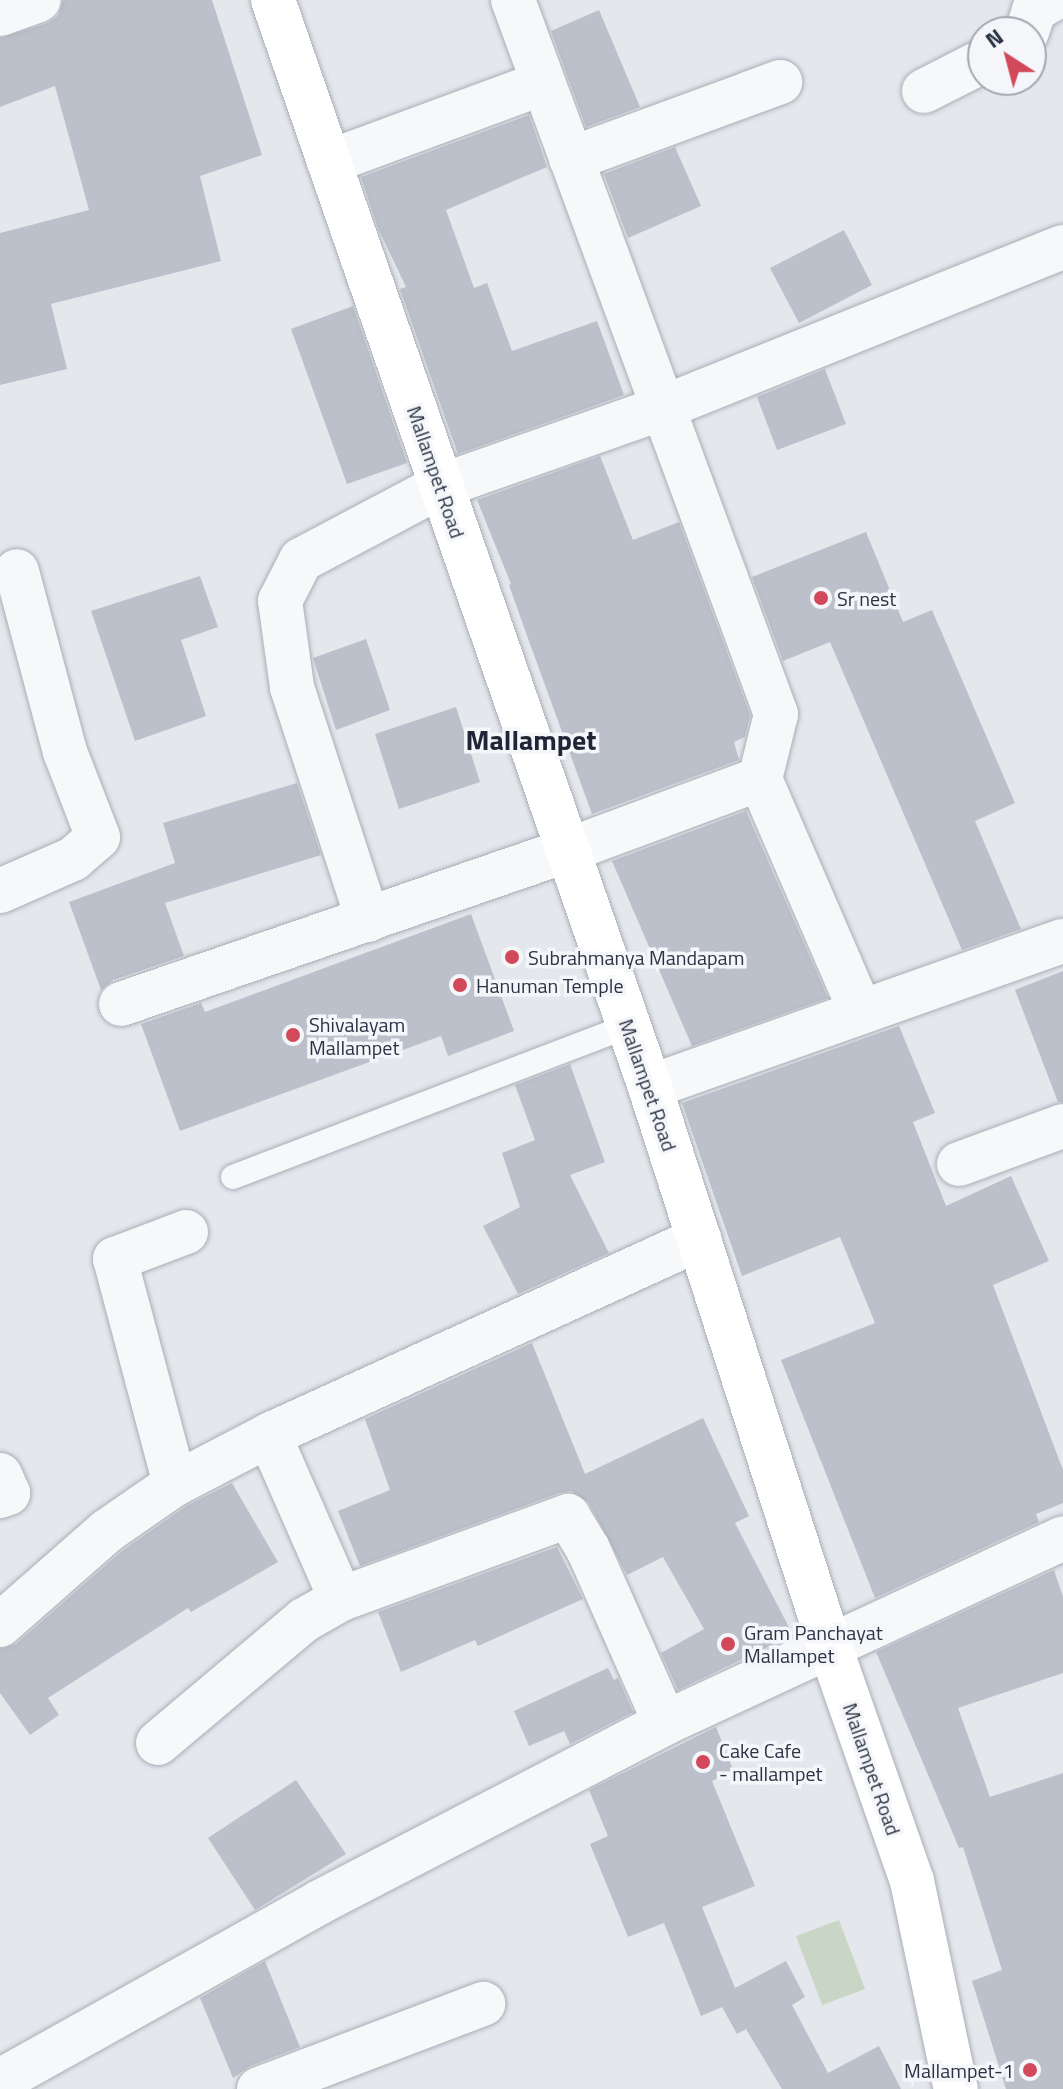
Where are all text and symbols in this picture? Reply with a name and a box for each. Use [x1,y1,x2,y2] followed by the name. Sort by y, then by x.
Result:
[967,16,1047,96] north arrow
[978,20,1010,56] text: N
[402,403,470,541] street label: Mallampet Road
[837,586,896,610] place label: Sr nest
[812,589,830,607] marker: Sr nest
[466,723,596,757] district label: Mallampet
[528,945,744,969] place label: Subrahmanya Mandapam
[503,948,521,966] marker: Subrahmanya Mandapam
[476,973,624,997] place label: Hanuman Temple
[451,976,469,994] marker: Hanuman Temple
[309,1012,405,1059] place label: Shivalayam Mallampet
[614,1016,682,1154] street label: Mallampet Road
[284,1026,302,1044] marker: Shivalayam Mallampet
[744,1620,883,1667] place label: Gram Panchayat Mallampet
[719,1635,737,1653] marker: Gram Panchayat Mallampet
[838,1700,906,1838] street label: Mallampet Road
[719,1738,822,1785] place label: Cake Cafe - mallampet
[694,1753,712,1771] marker: Cake Cafe - mallampet
[904,2058,1014,2082] place label: Mallampet-1
[1021,2061,1039,2079] marker: Mallampet-1

